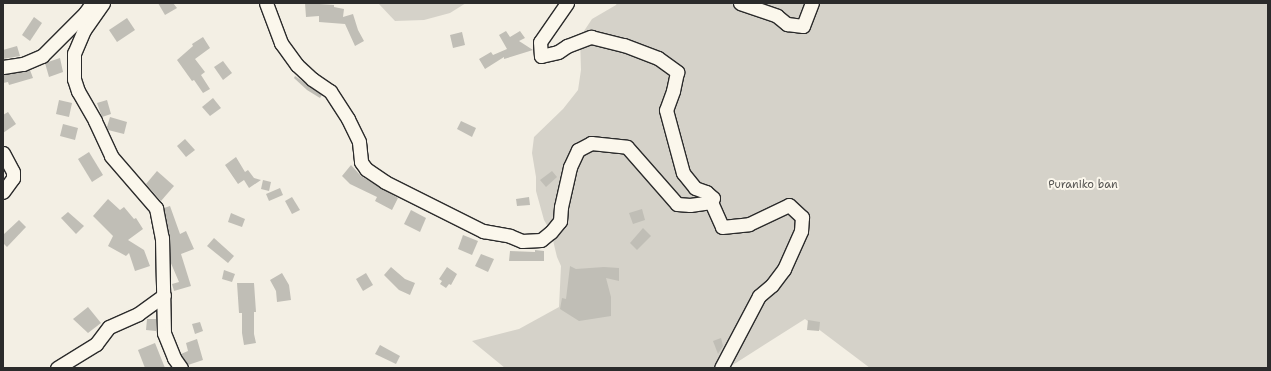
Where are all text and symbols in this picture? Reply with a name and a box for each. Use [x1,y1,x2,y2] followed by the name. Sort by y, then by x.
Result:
[1048,178,1118,192] park label: Puraniko ban

